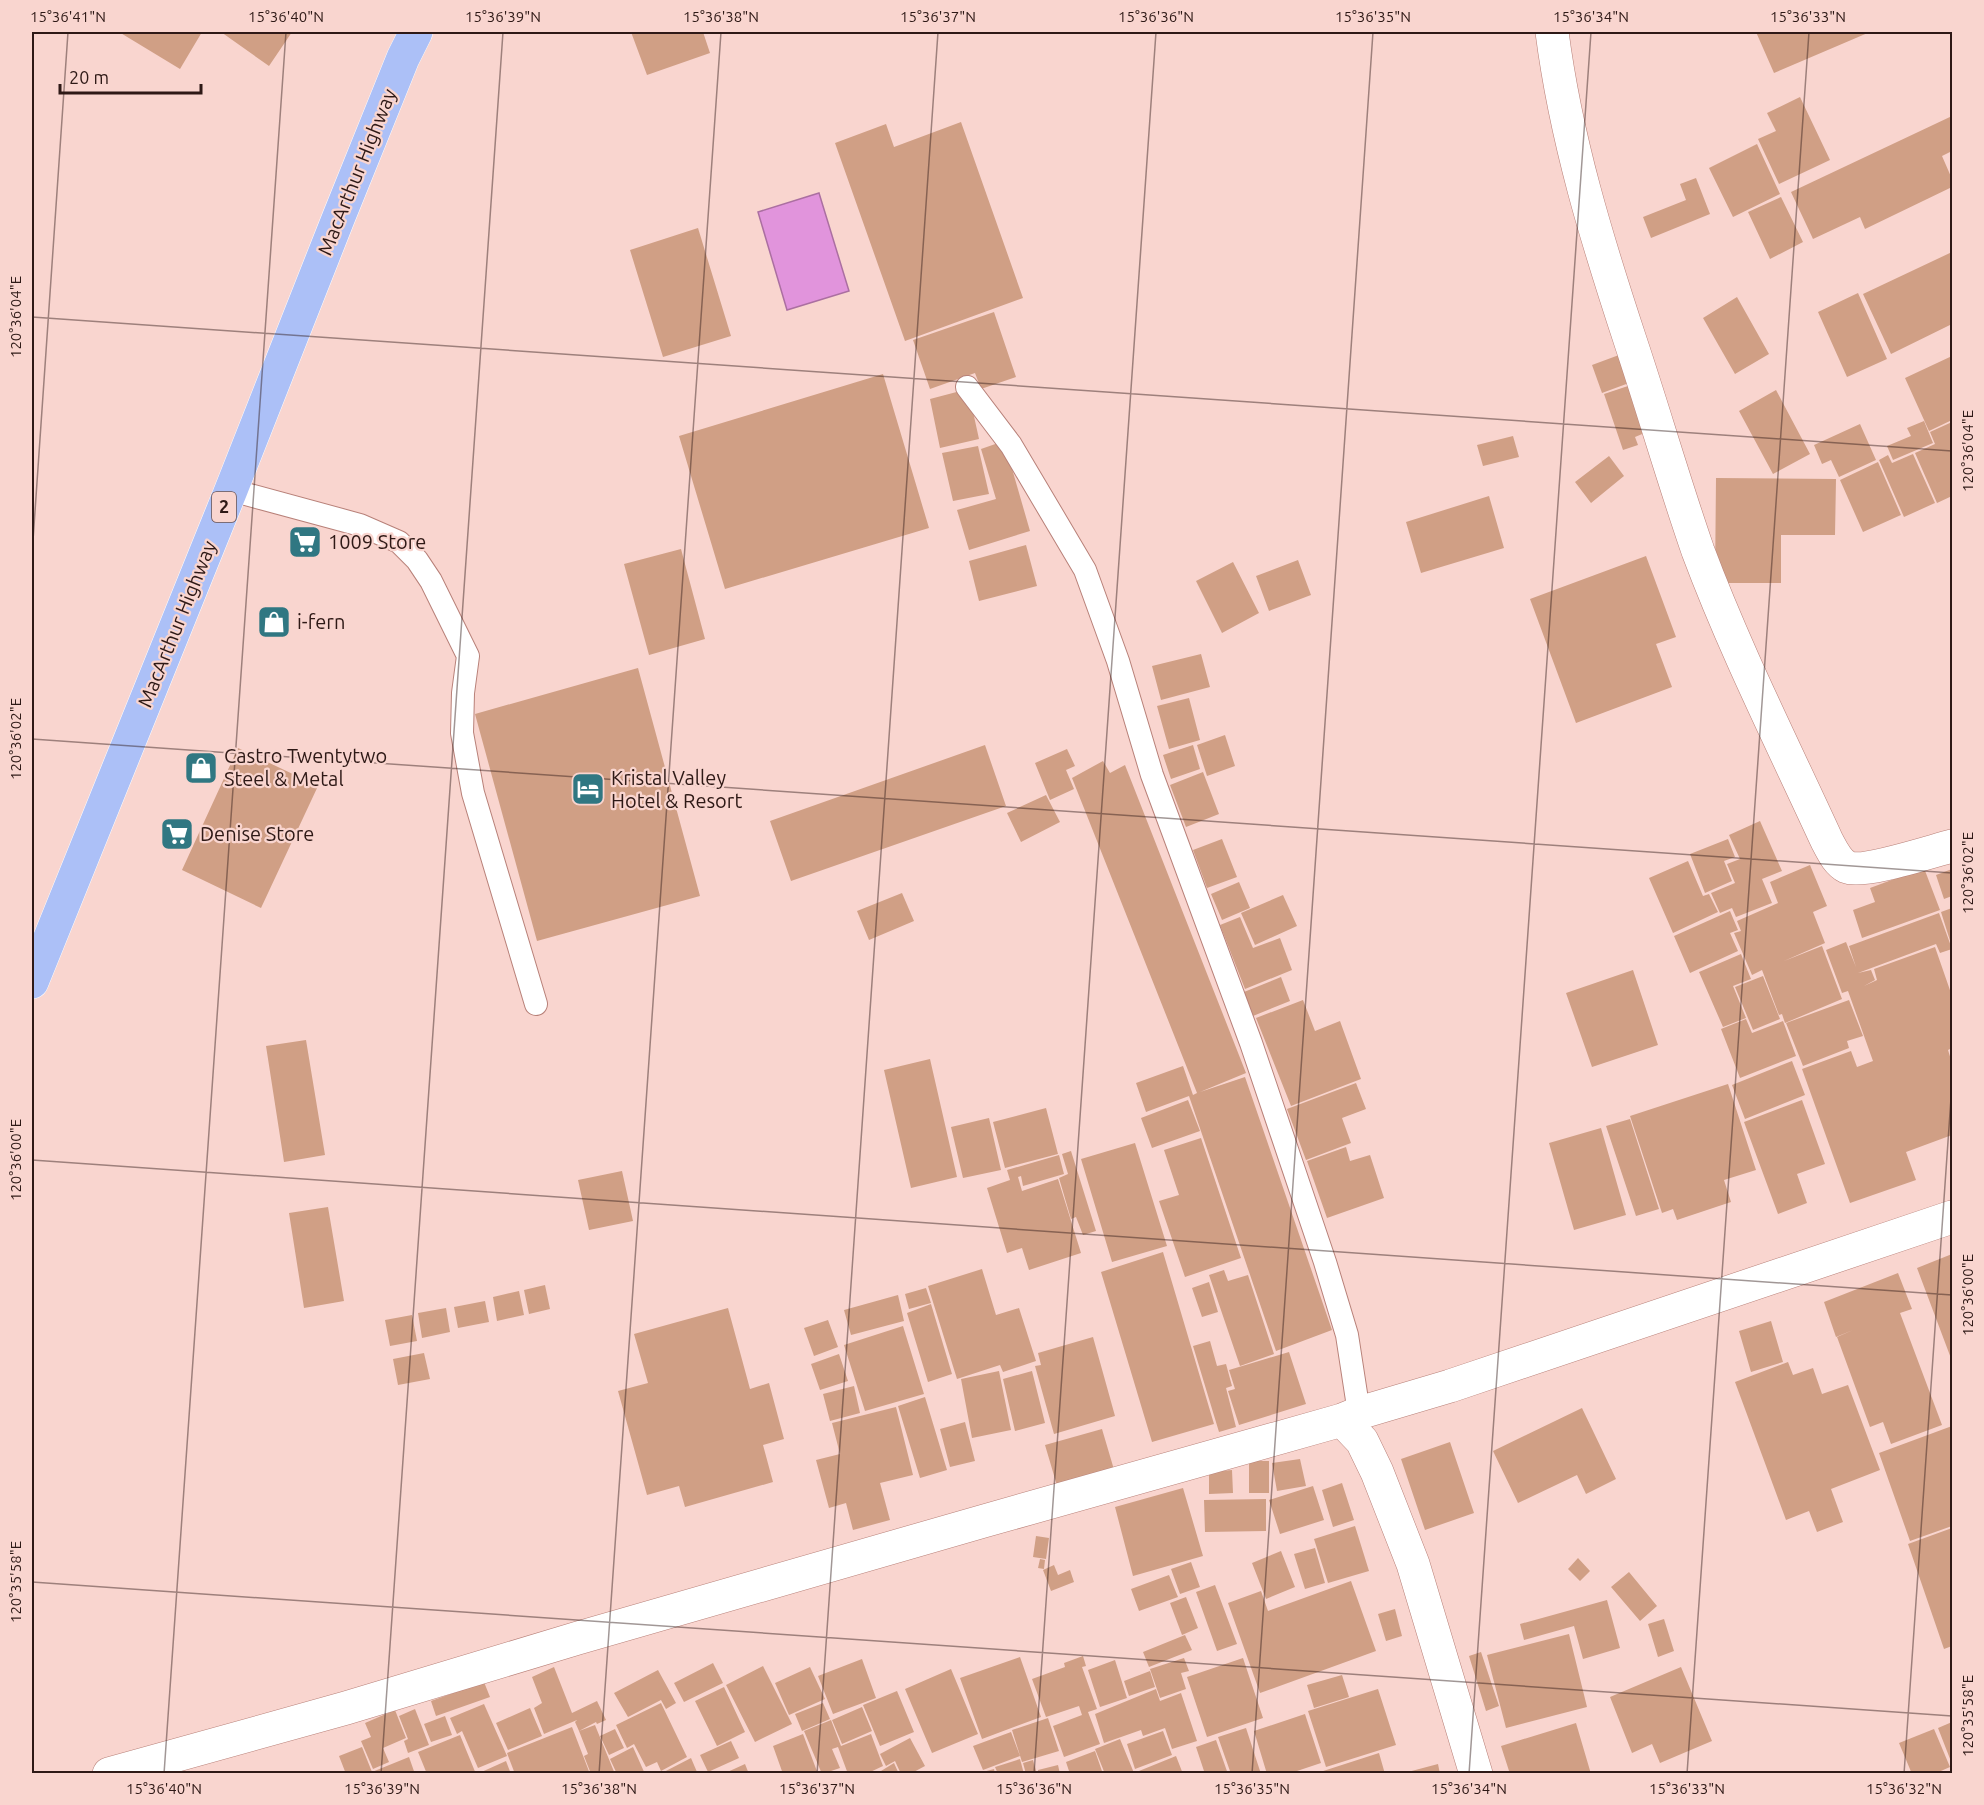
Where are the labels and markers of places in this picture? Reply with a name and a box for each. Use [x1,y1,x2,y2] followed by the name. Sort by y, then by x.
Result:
[287,524,323,560] supermarket icon: 1009 Store
[328,530,426,553] place label: 1009 Store
[256,604,292,640] shop icon: i-fern
[297,610,345,633] place label: i-fern
[224,744,387,790] place label: Castro Twentytwo Steel & Metal
[183,750,219,786] shop icon: Castro Twentytwo Steel & Metal
[611,766,742,812] place label: Kristal Valley Hotel & Resort
[570,771,606,807] hotel icon: Kristal Valley Hotel & Resort
[159,816,195,852] supermarket icon: Denise Store
[200,822,314,845] place label: Denise Store

